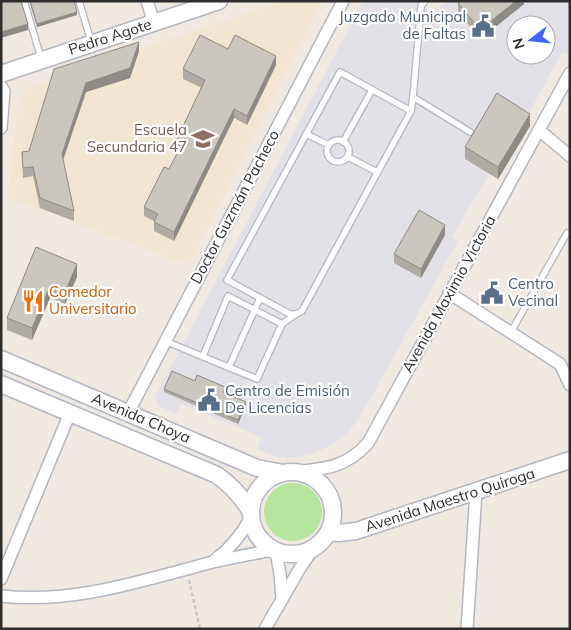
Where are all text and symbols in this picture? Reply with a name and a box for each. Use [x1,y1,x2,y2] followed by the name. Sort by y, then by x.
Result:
[339,7,466,43] place label: Juzgado Municipal de Faltas
[470,13,496,39] public building icon: Juzgado Municipal de Faltas
[66,14,154,59] street label: Pedro Agote
[506,15,556,65] north arrow
[508,36,529,51] text: N
[87,120,187,156] place label: Escuela Secundaria 47
[190,126,216,152] school or university icon: Escuela Secundaria 47
[186,127,283,287] street label: Doctor Guzmán Pacheco
[397,212,500,376] street label: Avenida Maximio Victoria
[508,274,558,310] place label: Centro Vecinal
[479,280,505,306] public building icon: Centro Vecinal
[49,282,137,318] place label: Comedor Universitario
[20,288,46,314] restaurant icon: Comedor Universitario
[225,381,350,417] place label: Centro de Emisión De Licencias
[196,387,222,413] public building icon: Centro de Emisión De Licencias
[89,388,193,447] street label: Avenida Choya
[363,463,537,536] street label: Avenida Maestro Quiroga

